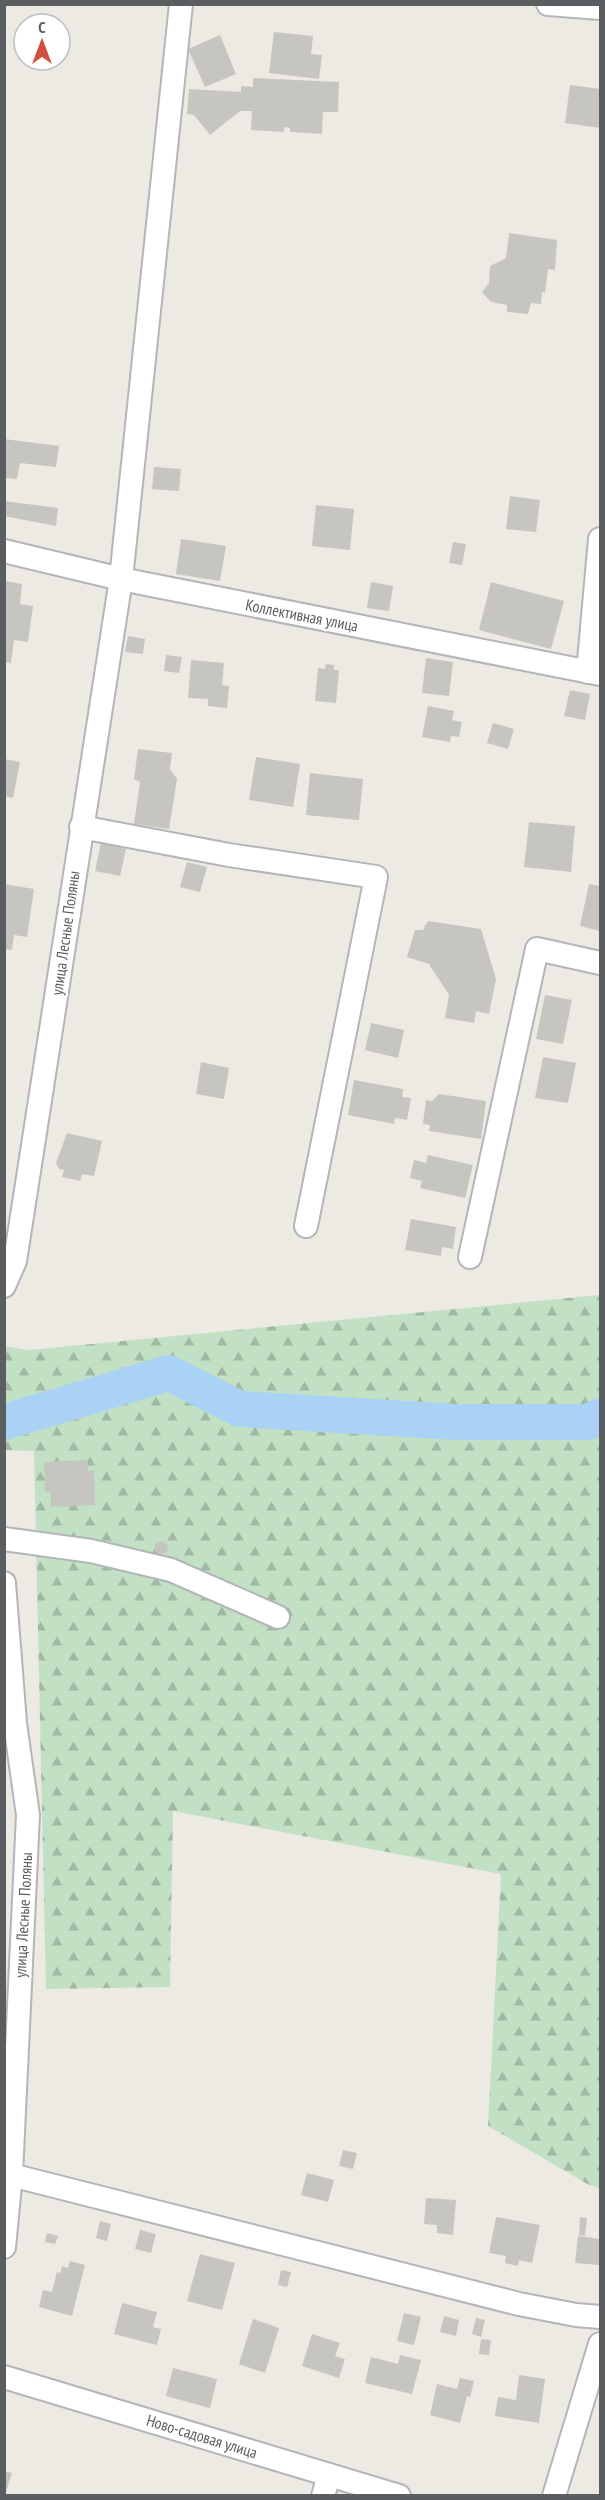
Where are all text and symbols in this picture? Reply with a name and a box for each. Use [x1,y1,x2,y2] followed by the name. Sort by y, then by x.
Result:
[12,12,72,72] north arrow
[38,17,46,37] text: С
[244,594,360,636] street label: Коллективная улица
[46,869,84,997] street label: улица Лесные Поляны
[10,1852,36,1978] street label: улица Лесные Поляны
[144,2410,260,2462] street label: Ново-садовая улица

